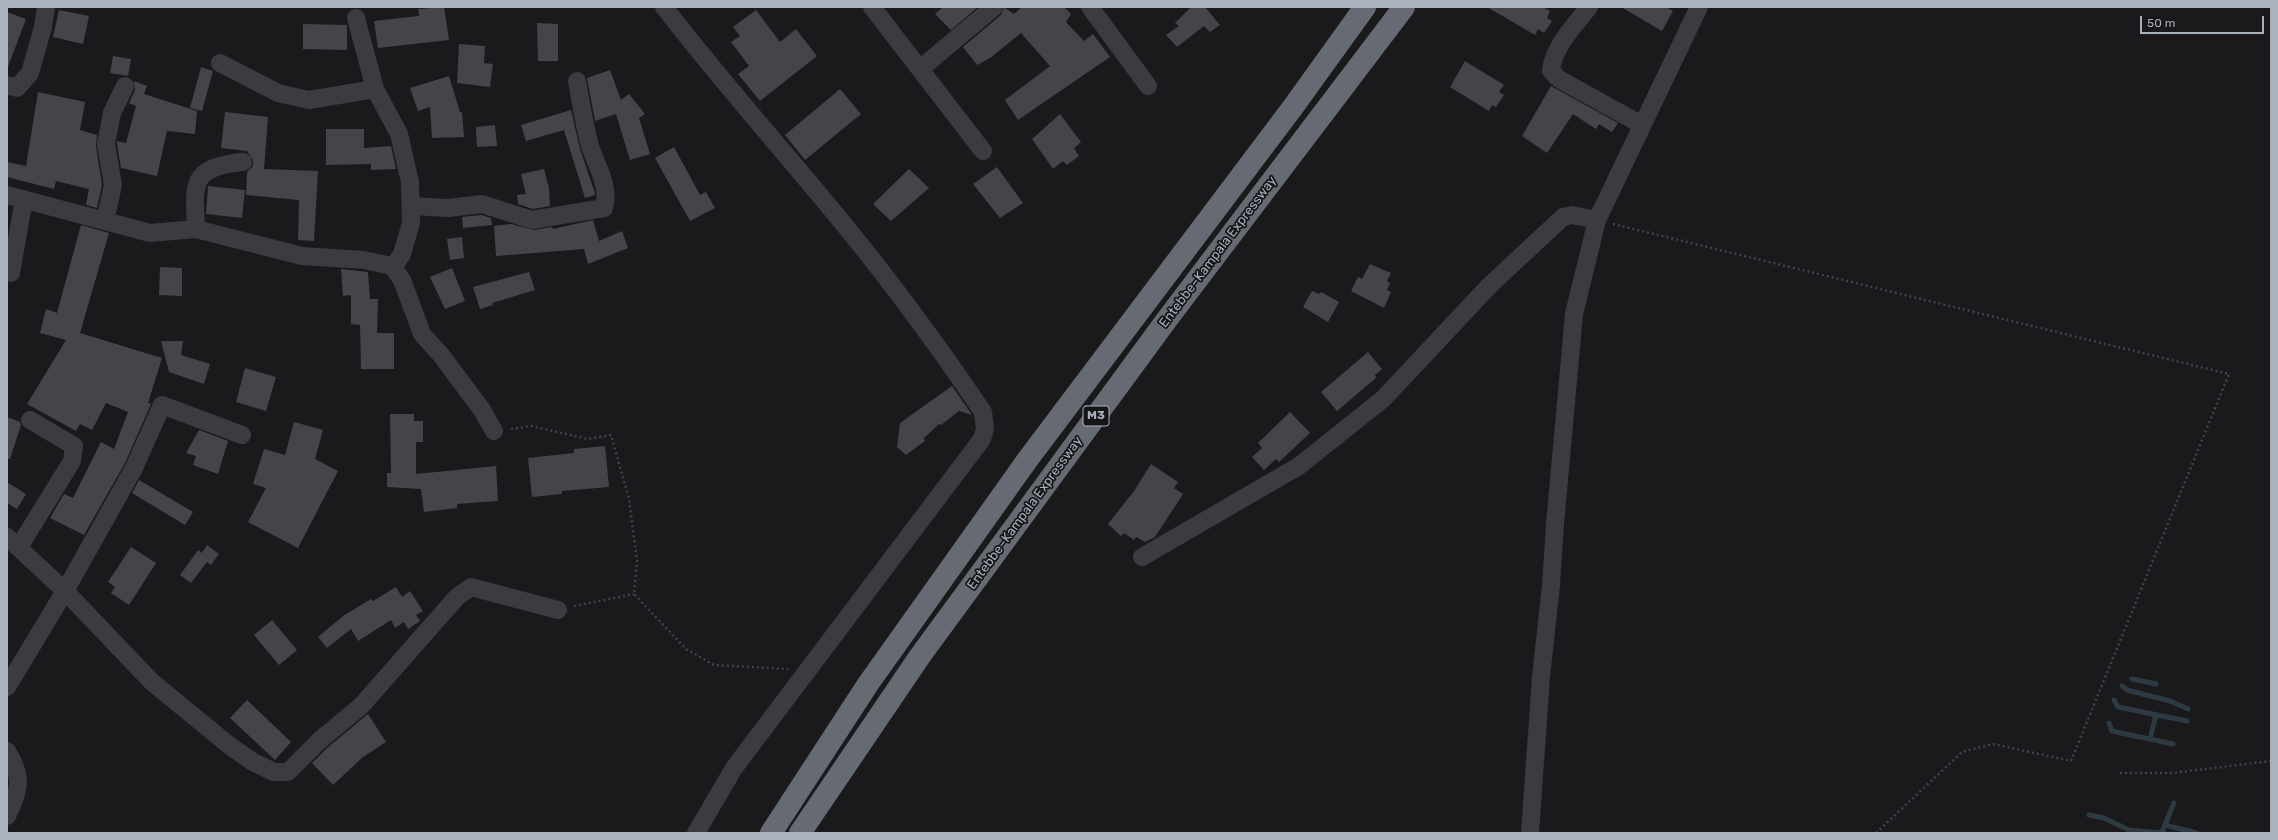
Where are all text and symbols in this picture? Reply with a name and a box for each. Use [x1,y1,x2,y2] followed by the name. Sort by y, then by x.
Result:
[2142,8,2266,34] scale bar
[2147,16,2175,30] text: 50 m
[1156,173,1280,331] street label: Entebbe–Kampala Expressway
[1083,406,1109,426] road number: M3
[964,433,1086,593] street label: Entebbe–Kampala Expressway

